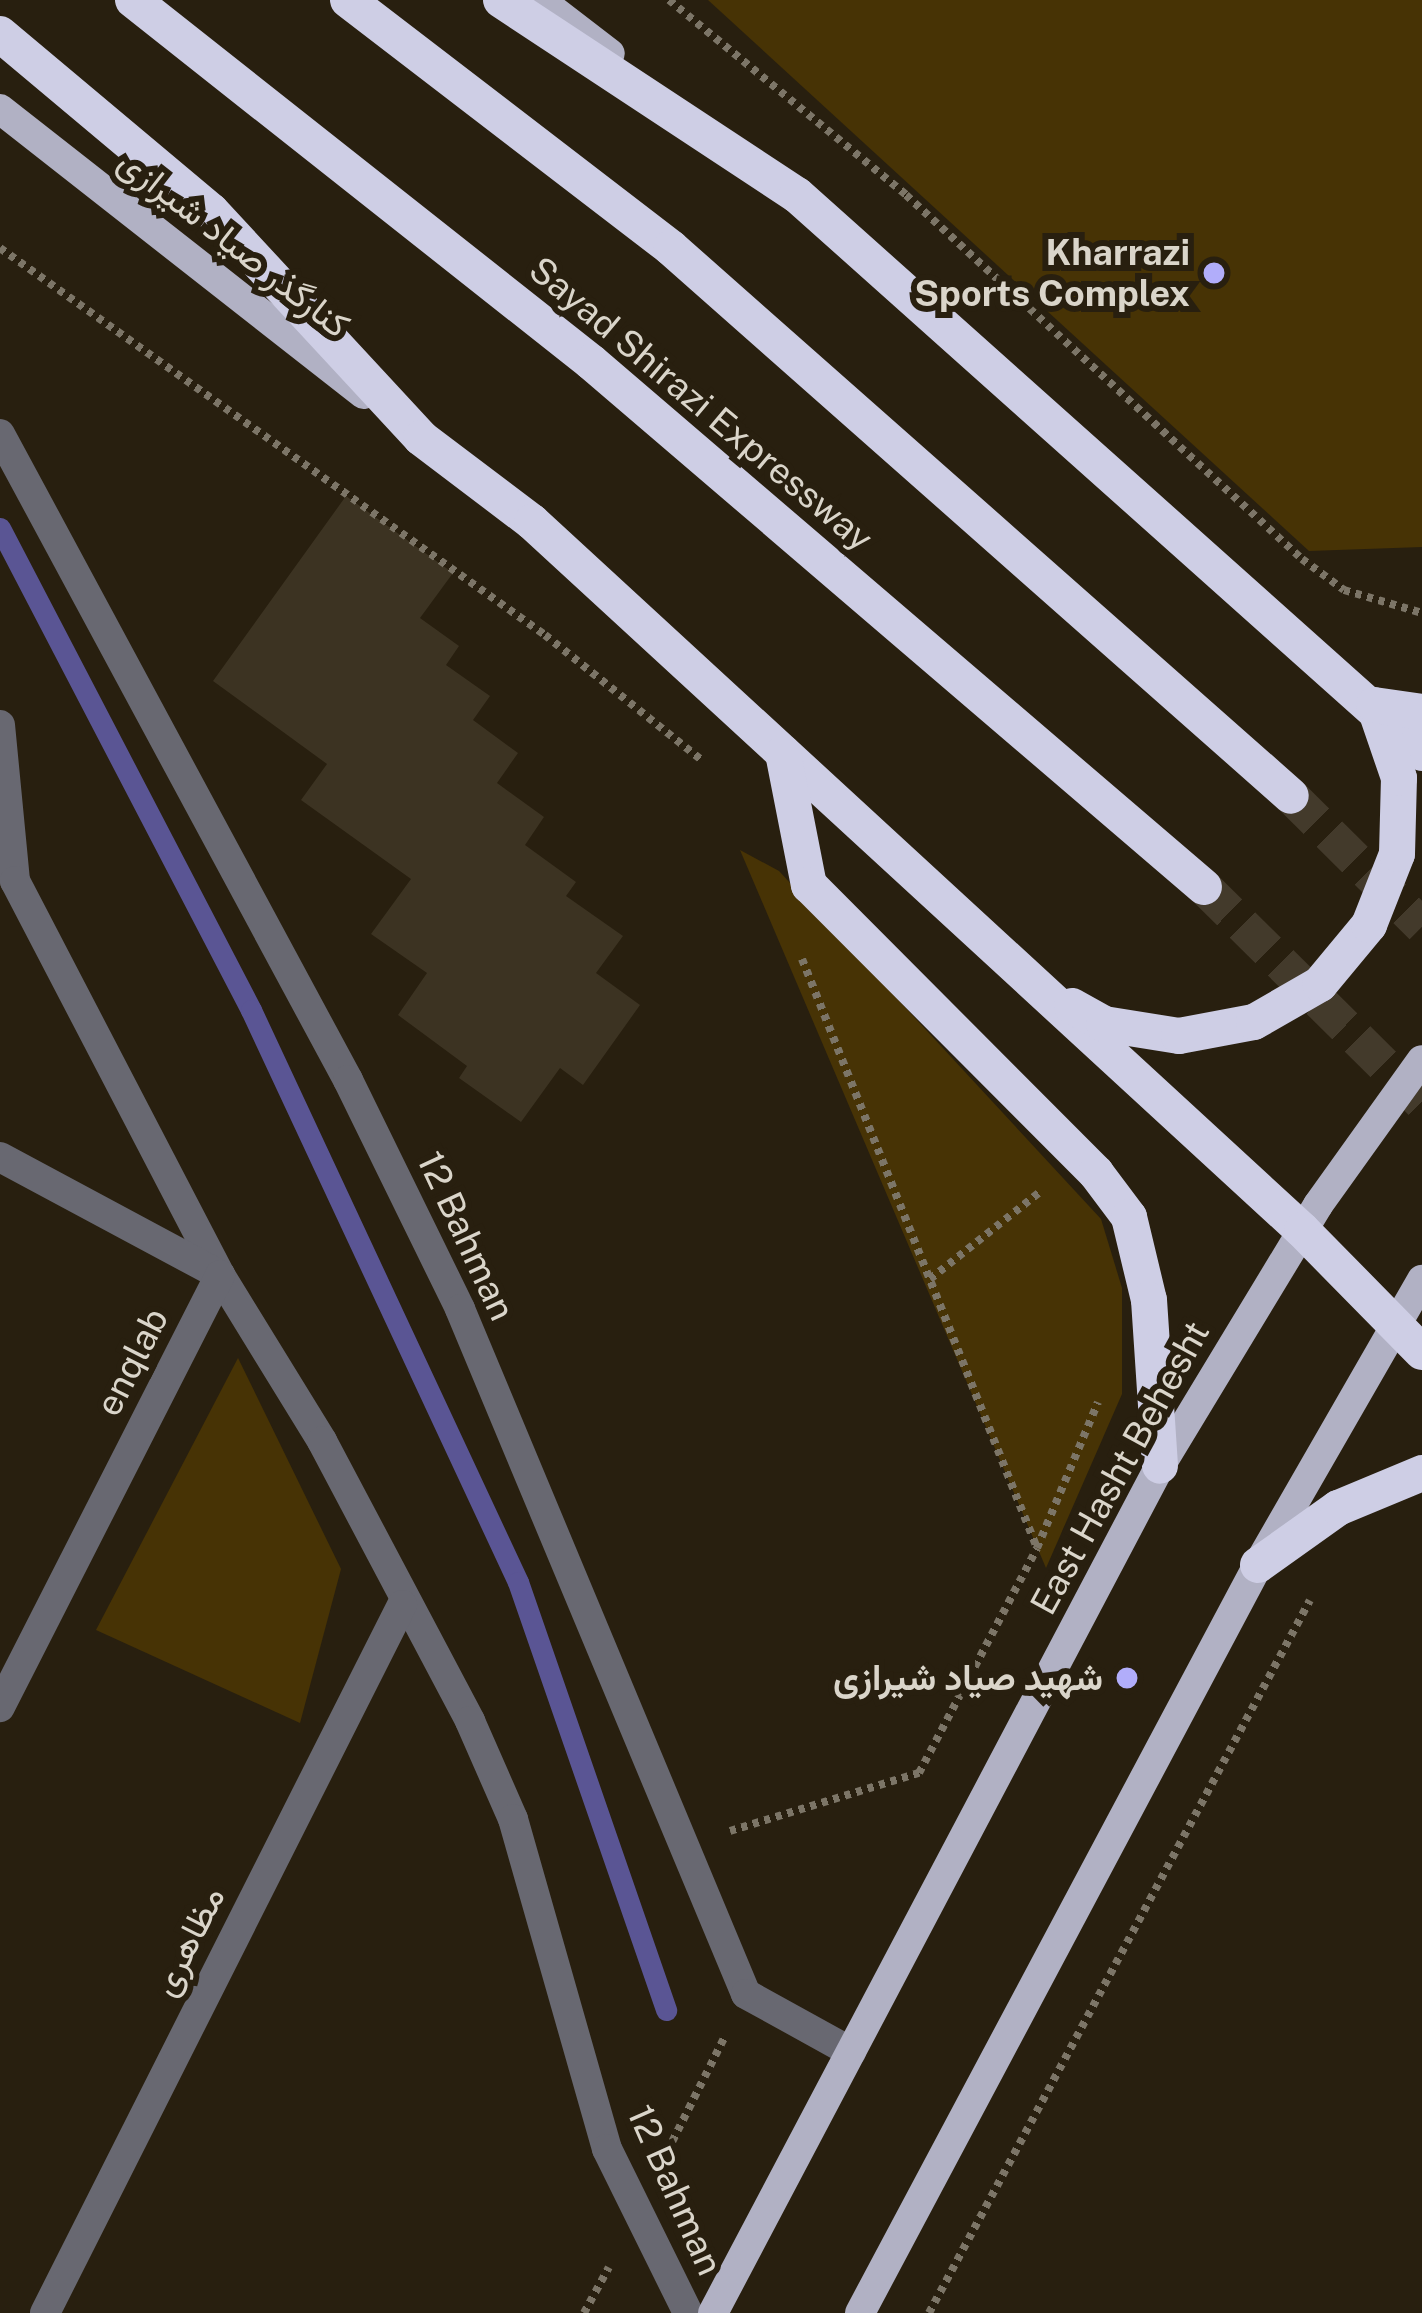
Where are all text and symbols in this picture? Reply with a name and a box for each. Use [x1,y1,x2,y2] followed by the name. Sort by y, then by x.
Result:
[110,139,358,347] street label: کنارگذر صیاد شیرازی
[914,230,1190,315] place label: Kharrazi Sports Complex
[521,248,881,560] street label: Sayad Shirazi Expressway
[1201,260,1227,286] marker: Kharrazi Sports Complex
[408,1145,524,1327] street label: 12 Bahman
[87,1301,177,1423] street label: enqlab
[1022,1314,1218,1622] street label: East Hasht Behesht
[833,1656,1103,1700] place label: شهید صیاد شیرازی
[1114,1665,1140,1691] marker: شهید صیاد شیرازی
[142,1879,234,2003] street label: مظاهری
[618,2098,732,2282] street label: 12 Bahman

